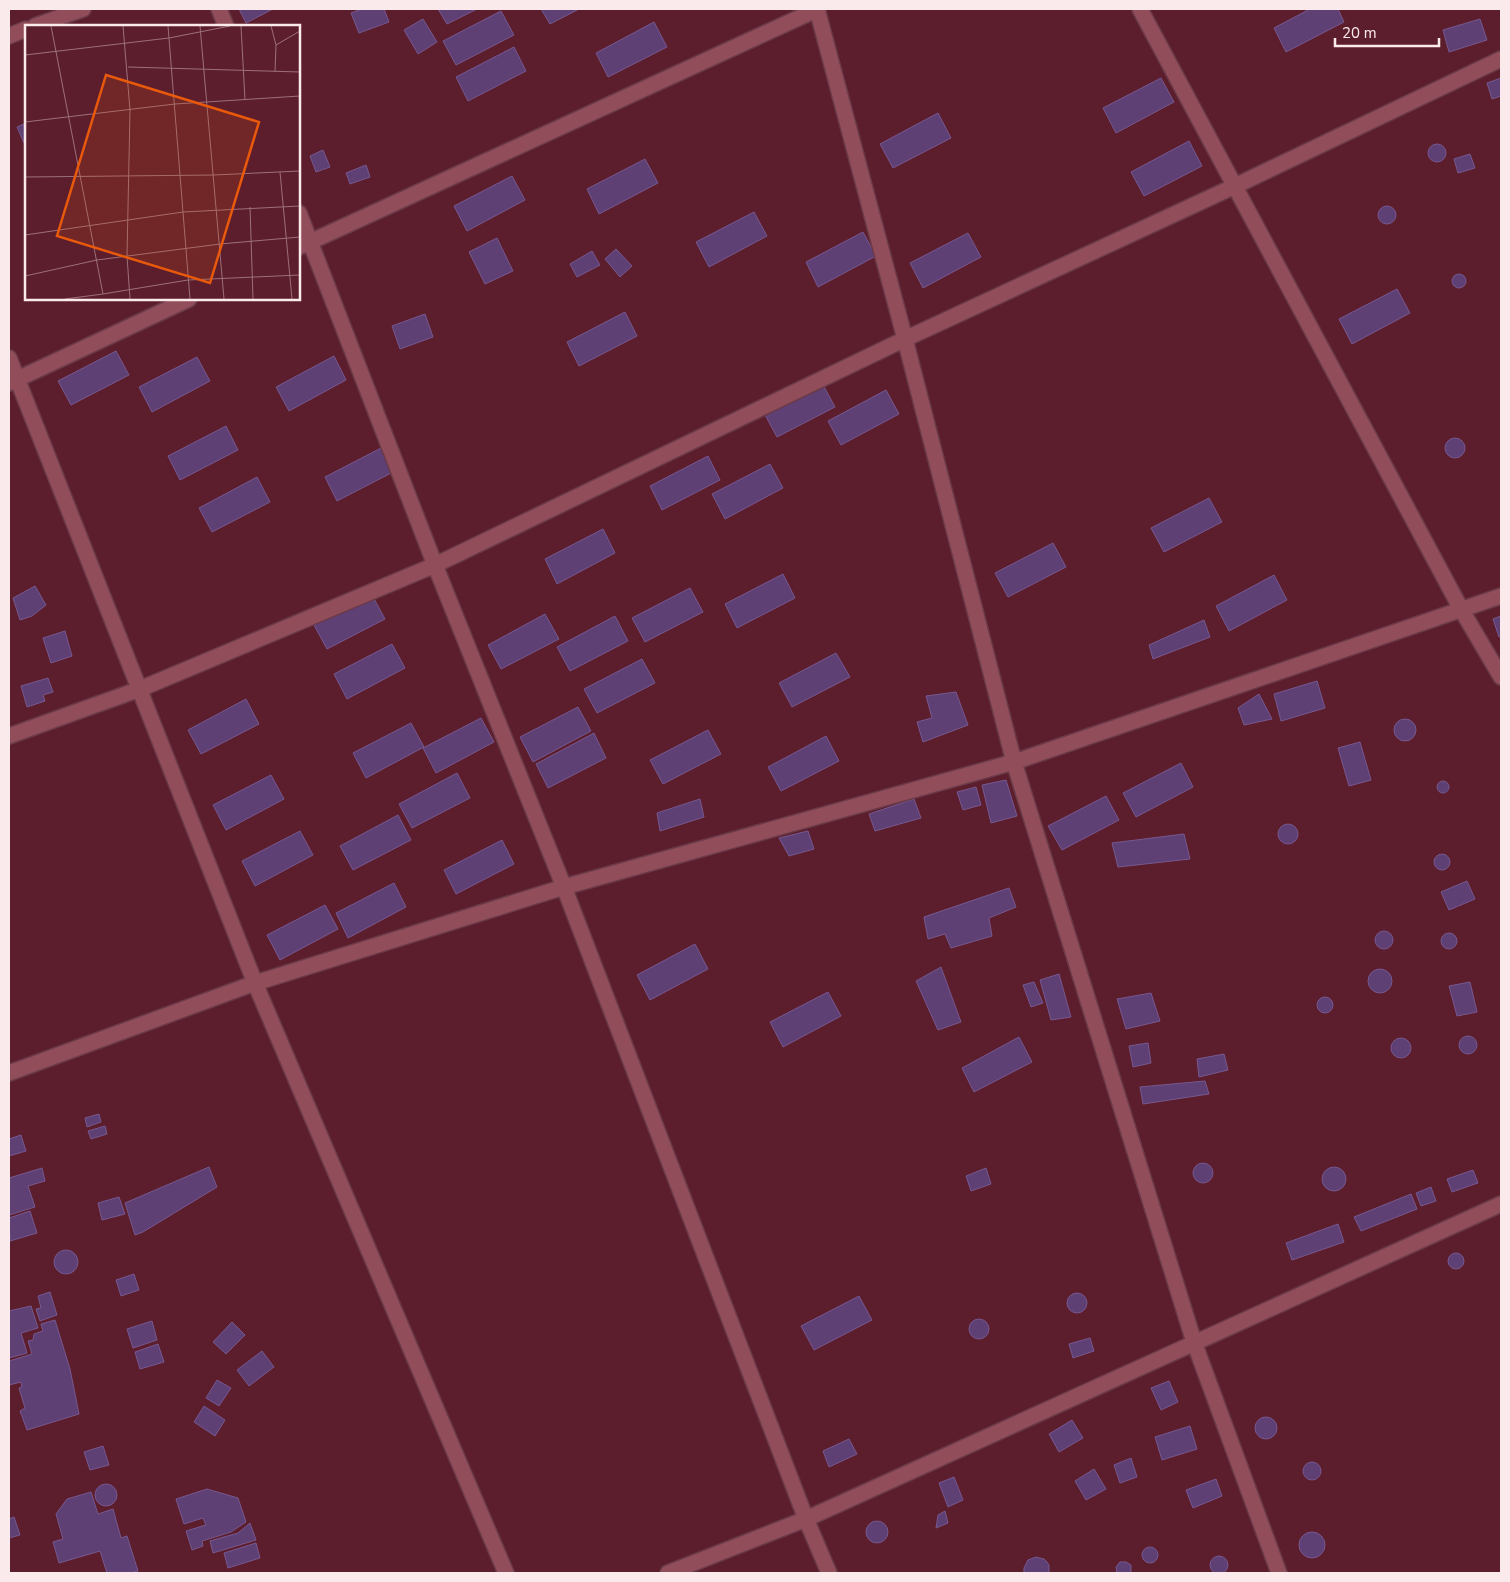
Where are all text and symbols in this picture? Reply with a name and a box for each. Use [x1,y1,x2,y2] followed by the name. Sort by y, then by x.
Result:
[1335,15,1439,47] scale bar
[1342,23,1377,43] text: 20 m
[25,25,300,300] inset map

